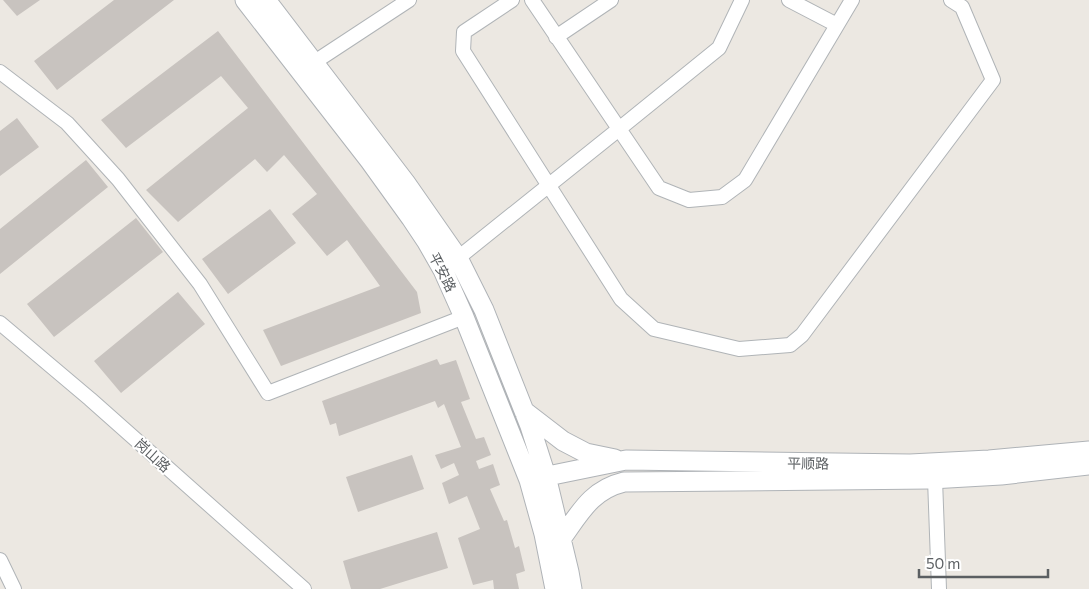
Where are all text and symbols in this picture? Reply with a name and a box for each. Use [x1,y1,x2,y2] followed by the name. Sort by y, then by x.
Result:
[426,249,460,295] street label: 平安路
[132,435,174,475] street label: 岗山路
[787,454,829,472] street label: 平顺路
[919,546,1048,578] scale bar
[926,554,960,572] text: 50 m

